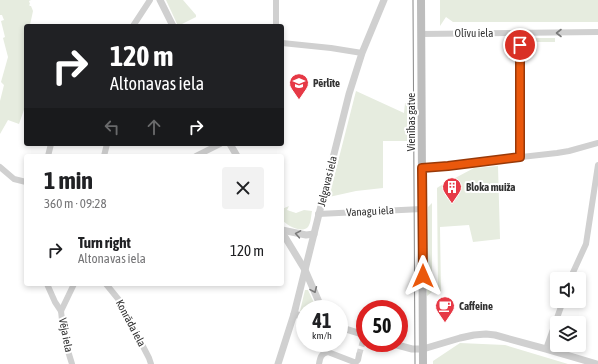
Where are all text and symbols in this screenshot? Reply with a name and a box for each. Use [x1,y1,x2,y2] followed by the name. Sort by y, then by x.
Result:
[455,27,493,39] street label: Olīvu iela
[503,28,537,62] pin
[556,29,562,37] one-way arrow
[509,34,531,56] icon: arrive
[44,40,96,92] icon: right
[110,40,173,72] text: 120 m
[288,72,310,100] school or university icon: Pērlīte
[110,73,204,94] text: Altonavas iela
[313,77,340,89] place label: Pērlīte
[405,93,417,151] street label: Vienības gatve
[101,116,123,138] icon: left
[143,116,165,138] icon: ahead
[185,116,207,138] icon: right
[315,155,339,207] street label: Jelgavas iela
[44,167,93,194] text: 1 min
[222,167,264,209] button: close
[441,176,463,204] building icon: Bloka muiža
[466,181,516,193] place label: Bloka muiža
[44,196,107,211] text: 360 m · 09:28
[346,204,394,218] street label: Vanagu iela
[295,230,301,238] one-way arrow
[78,234,131,251] text: Turn right
[44,239,66,261] icon: right
[230,242,264,259] text: 120 m
[78,251,146,266] text: Altonavas iela
[402,255,444,297] position arrow
[550,272,586,352] map controls
[550,272,586,308] button: sound
[309,285,317,293] one-way arrow
[434,295,456,323] cafe icon: Caffeine
[114,298,148,348] street label: Konrāda iela
[356,300,408,352] speed limit sign: 50
[459,300,493,312] place label: Caffeine
[313,309,331,332] text: 41
[550,316,586,352] button: layers
[57,317,75,353] street label: Vēja iela
[312,330,332,341] text: km/h

